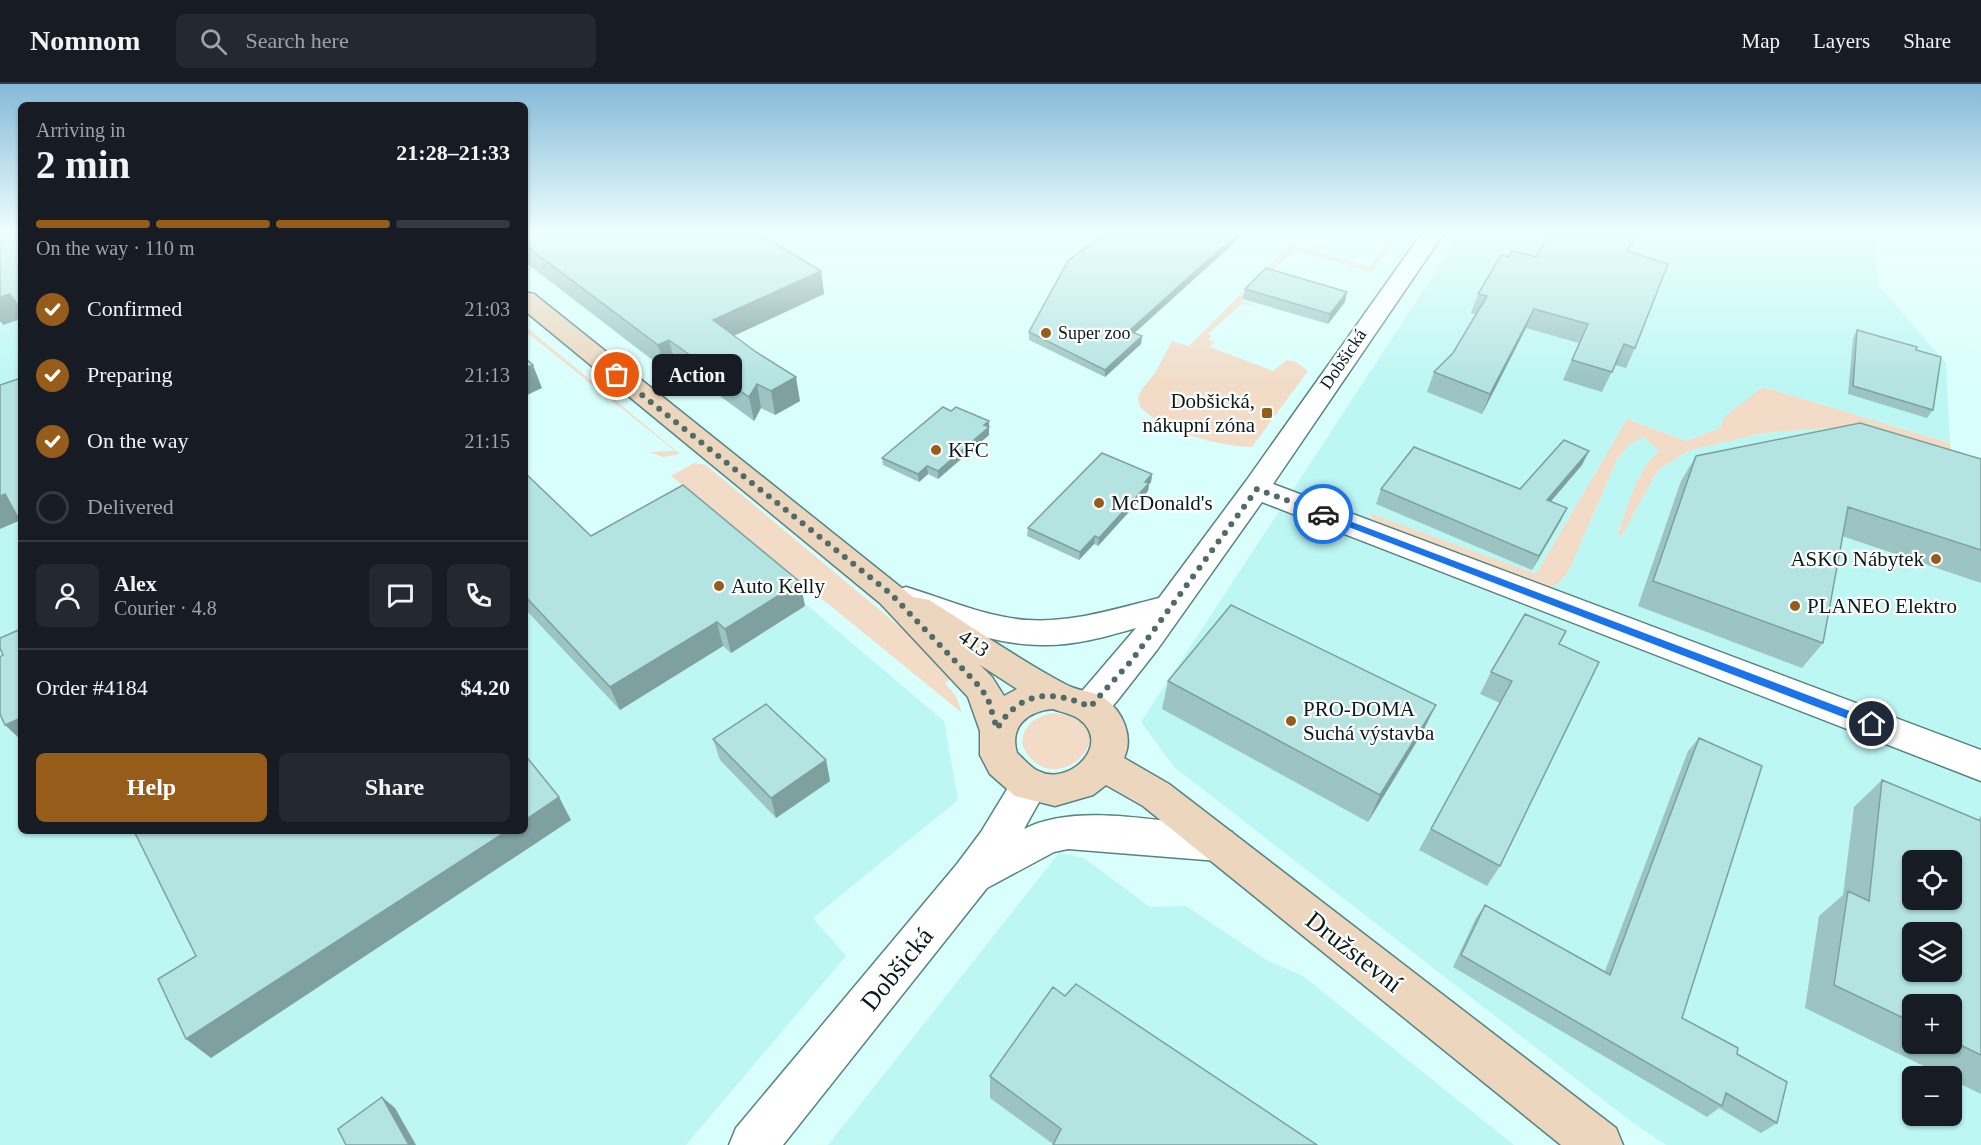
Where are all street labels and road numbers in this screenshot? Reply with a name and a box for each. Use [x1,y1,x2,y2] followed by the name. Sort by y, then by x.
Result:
[1316,325,1370,393] street label: Dobšická
[954,624,994,662] street label: 413
[1300,905,1408,999] street label: Družstevní
[855,921,939,1016] street label: Dobšická

